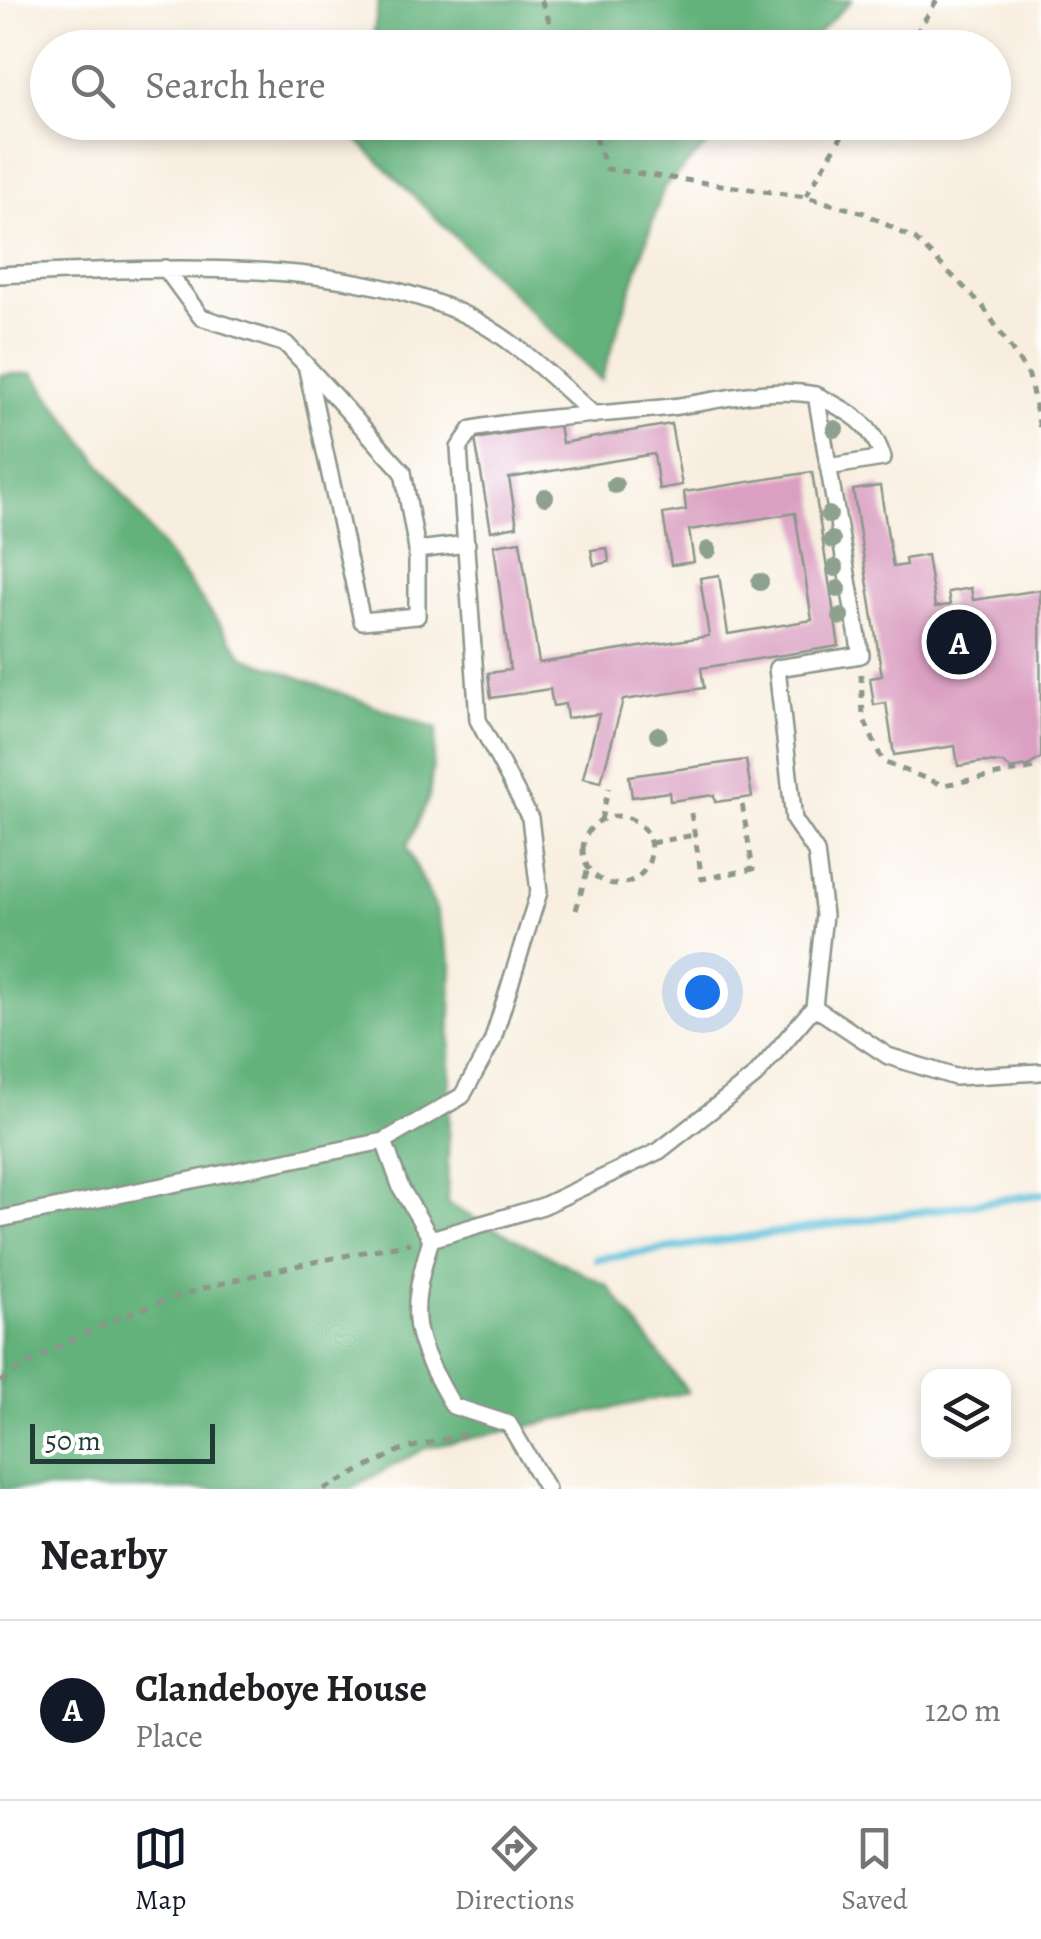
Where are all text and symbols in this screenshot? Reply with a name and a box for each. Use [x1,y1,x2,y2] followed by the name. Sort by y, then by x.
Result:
[30,30,1011,140] search box
[65,58,120,113] icon: search
[145,59,326,111] text: Search here
[926,604,992,680] pin: A
[677,967,728,1018] your location
[921,1369,1011,1459] map controls
[921,1369,1011,1459] button: layers
[30,1419,215,1464] scale bar
[45,1422,101,1460] text: 50 m
[40,1526,167,1583] text: Nearby
[135,1662,427,1714] text: Clandeboye House
[62,1688,83,1732] text: A
[925,1688,1001,1732] text: 120 m
[135,1714,203,1758] text: Place
[133,1821,188,1919] tab: Map
[455,1821,575,1919] tab: Directions
[841,1821,908,1919] tab: Saved

